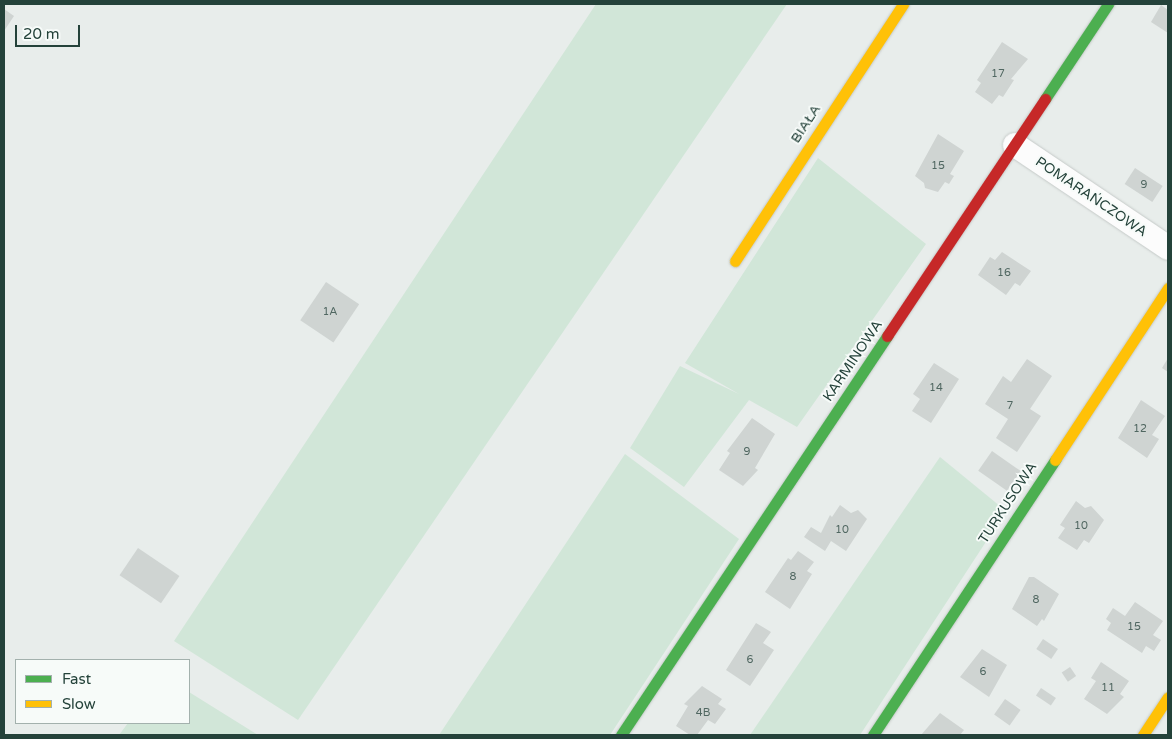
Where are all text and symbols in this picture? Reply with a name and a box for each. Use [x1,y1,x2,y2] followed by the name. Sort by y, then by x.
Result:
[18,15,82,47] scale bar
[23,25,60,43] text: 20 m
[991,67,1005,81] house number: 17
[787,102,825,146] street label: BIAŁA
[1032,153,1150,241] street label: POMARAŃCZOWA
[931,159,945,173] house number: 15
[1141,178,1147,192] house number: 9
[997,266,1011,280] house number: 16
[322,305,338,319] house number: 1A
[820,317,886,405] street label: KARMINOWA
[929,381,943,395] house number: 14
[1007,399,1013,413] house number: 7
[1133,422,1147,436] house number: 12
[744,445,750,459] house number: 9
[975,459,1041,547] street label: TURKUSOWA
[1074,519,1088,533] house number: 10
[835,523,849,537] house number: 10
[790,570,796,584] house number: 8
[1033,593,1039,607] house number: 8
[1127,620,1141,634] house number: 15
[747,653,753,667] house number: 6
[15,659,190,724] legend
[980,665,986,679] house number: 6
[62,670,91,688] text: Fast
[1101,681,1115,695] house number: 11
[62,695,96,713] text: Slow
[696,706,710,720] house number: 4B

